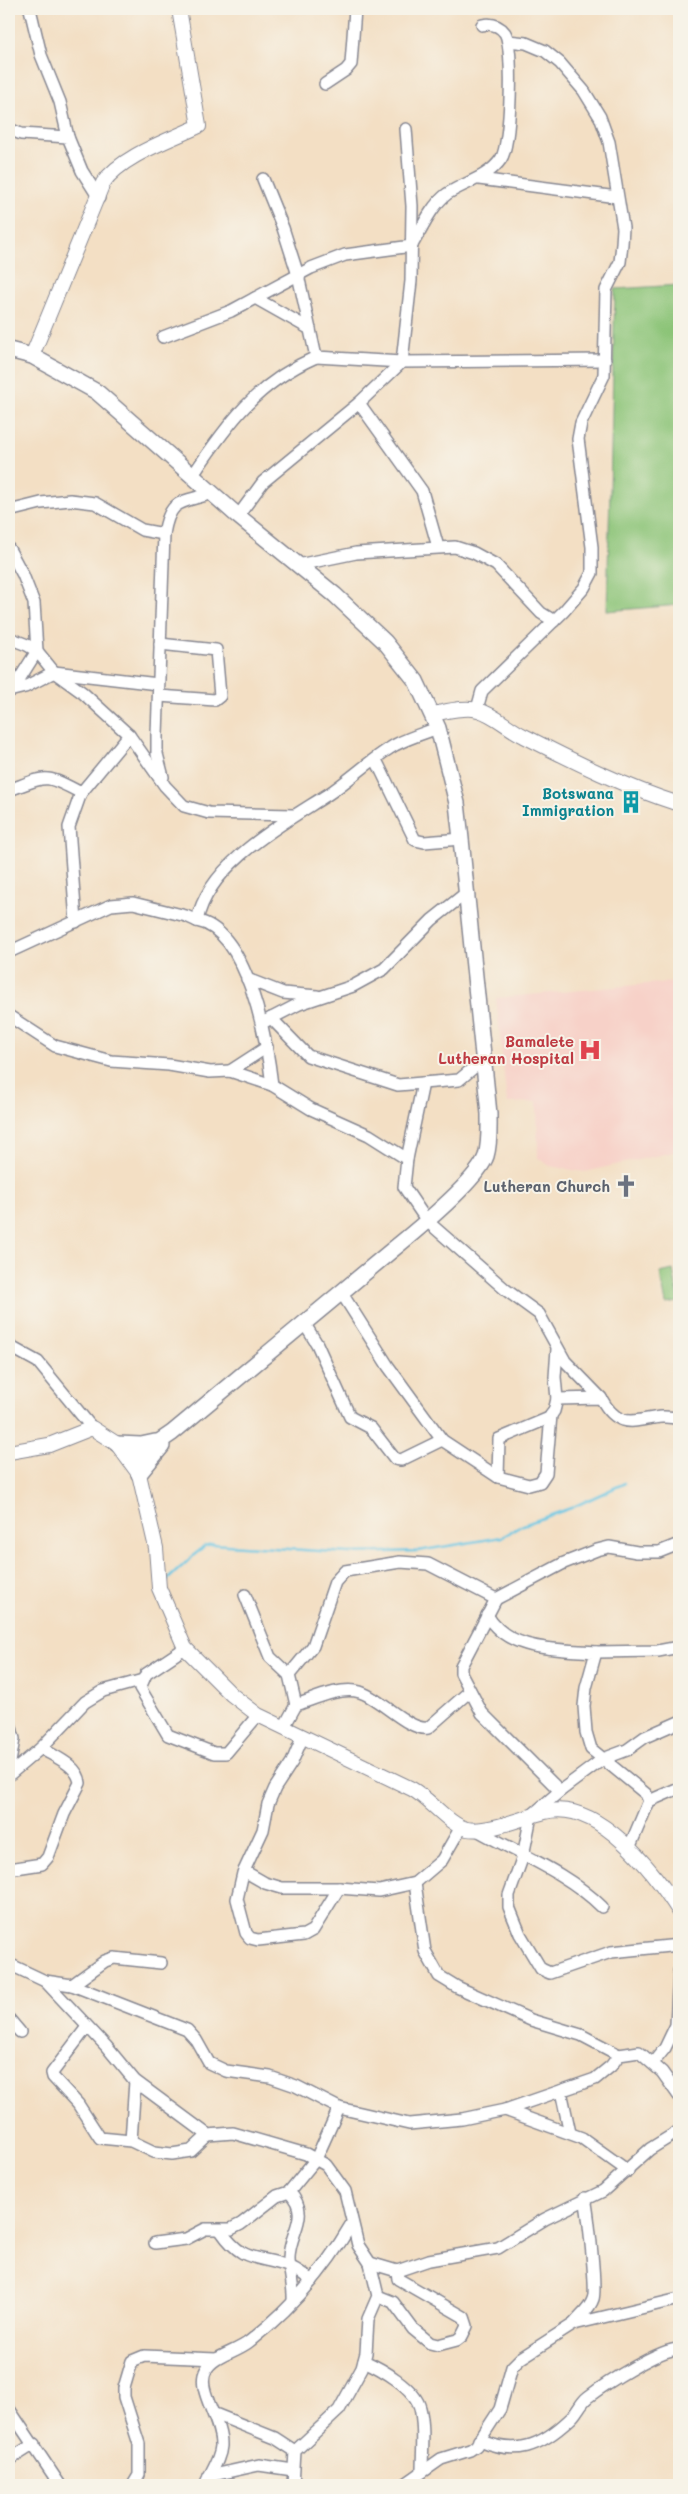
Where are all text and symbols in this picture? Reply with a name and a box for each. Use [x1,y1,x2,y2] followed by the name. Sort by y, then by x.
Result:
[522,783,614,820] place label: Botswana Immigration
[618,789,644,815] building icon: Botswana Immigration
[438,1031,574,1068] place label: Bamalete Lutheran Hospital
[577,1037,603,1063] hospital icon: Bamalete Lutheran Hospital
[613,1173,639,1199] church icon: Lutheran Church
[483,1176,610,1196] place label: Lutheran Church

